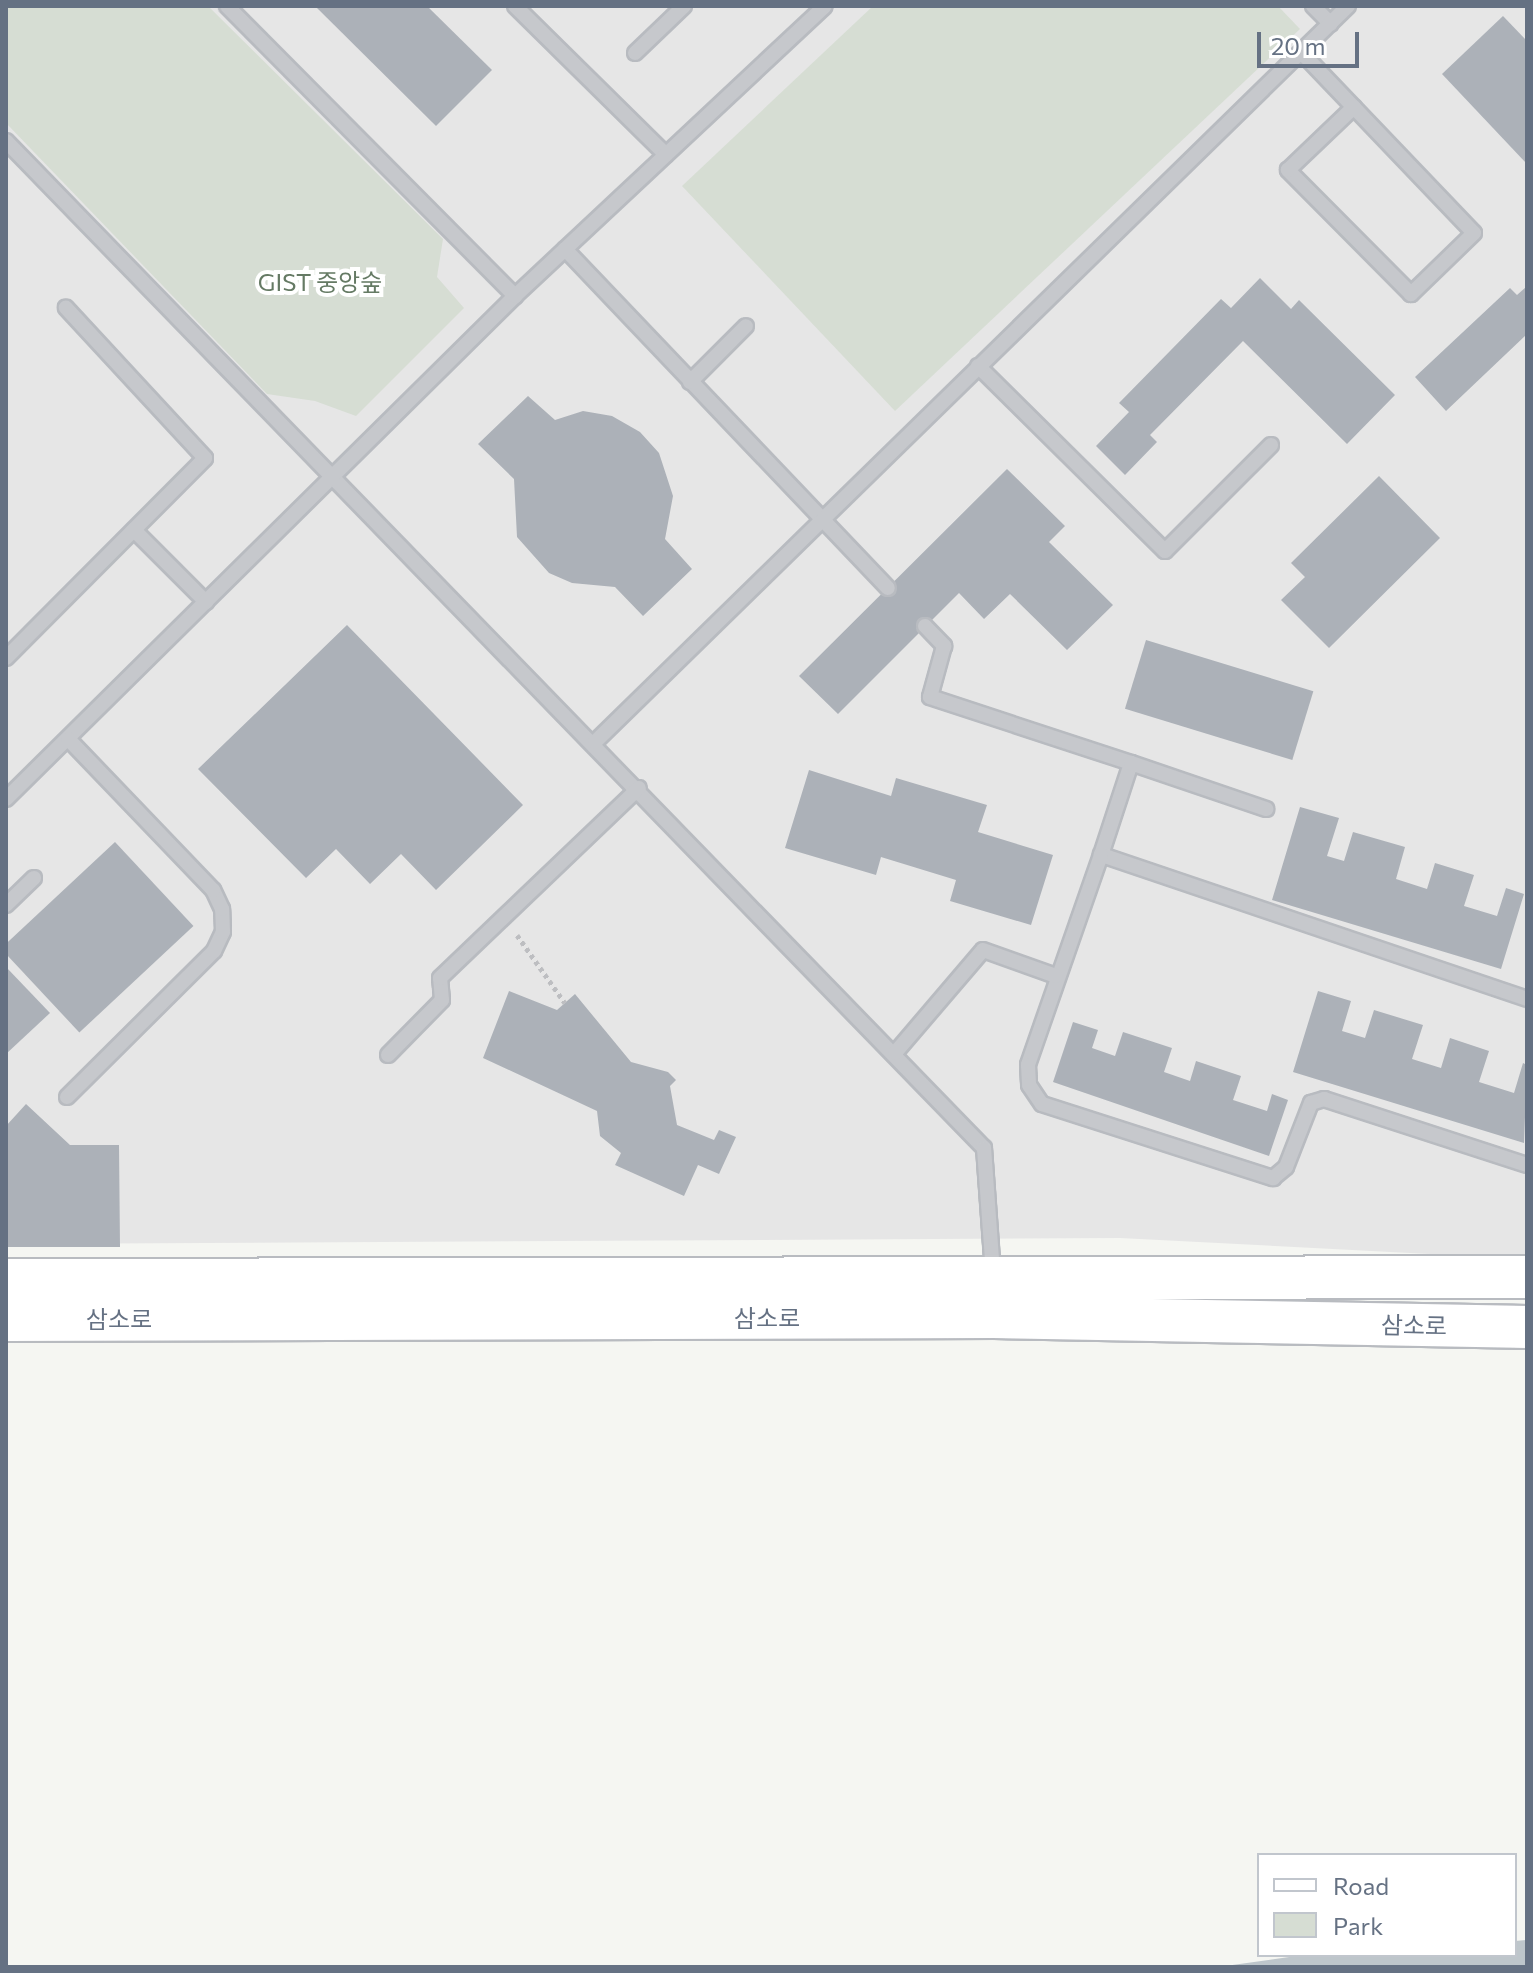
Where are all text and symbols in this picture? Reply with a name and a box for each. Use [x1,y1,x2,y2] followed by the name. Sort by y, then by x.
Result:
[1261,16,1363,66] scale bar
[1271,31,1325,60] text: 20 m
[258,268,382,296] park label: GIST 중앙숲
[734,1304,800,1332] street label: 삼소로
[86,1305,152,1333] street label: 삼소로
[1381,1310,1447,1340] street label: 삼소로
[1257,1853,1517,1957] legend
[1333,1871,1389,1900] text: Road
[1333,1911,1383,1940] text: Park

